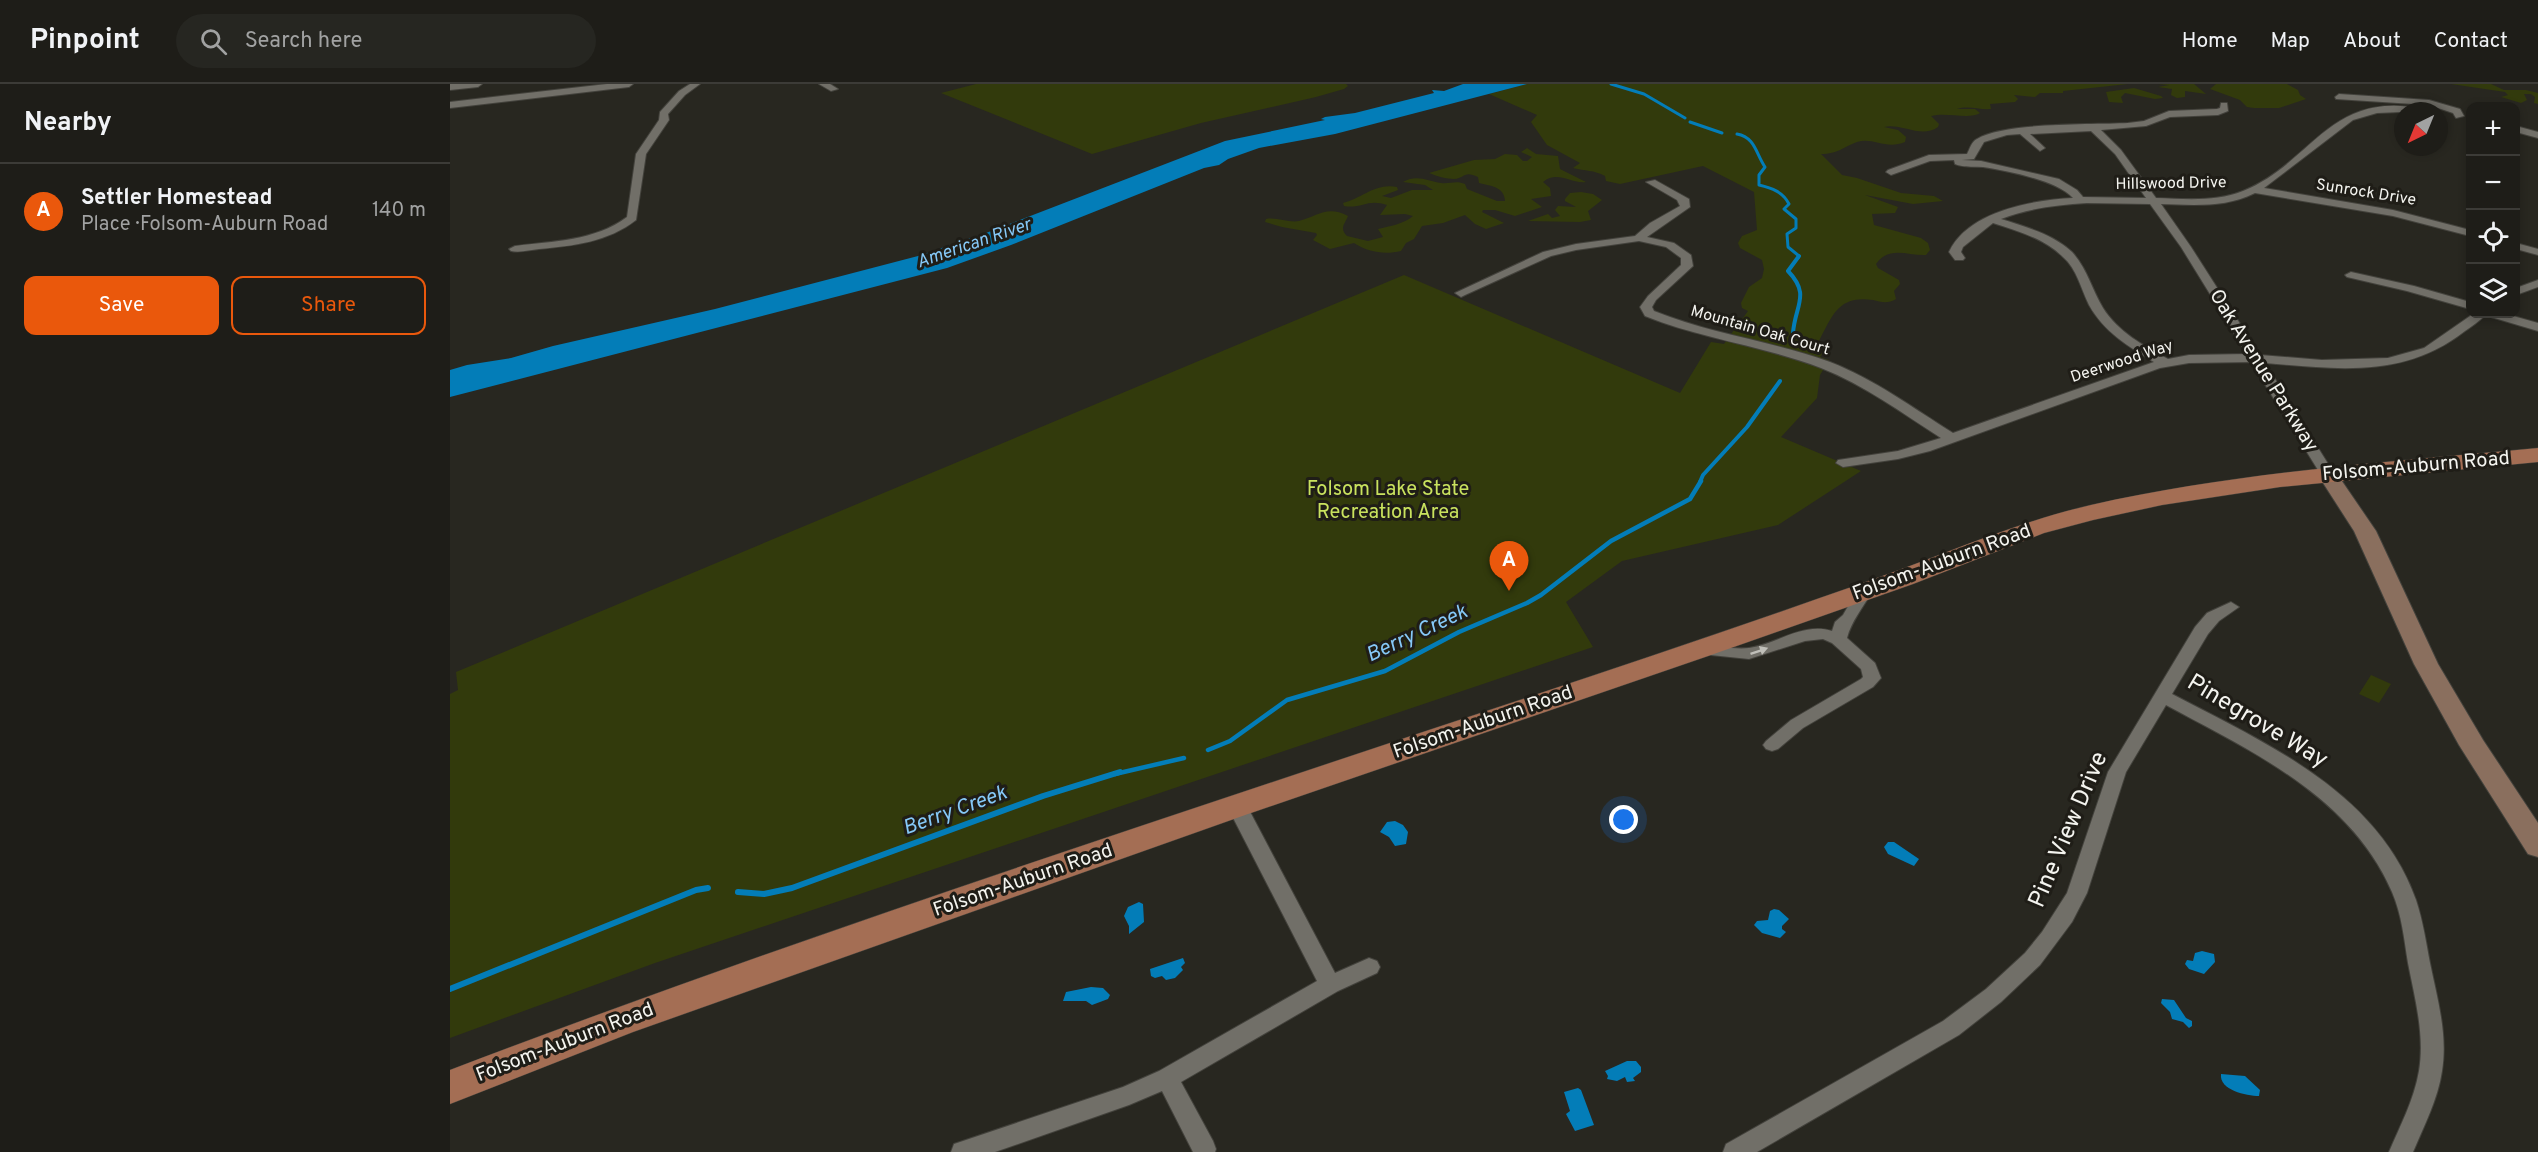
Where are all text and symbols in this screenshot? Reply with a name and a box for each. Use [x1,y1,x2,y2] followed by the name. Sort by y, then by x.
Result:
[176,14,596,68] search box
[30,23,140,59] text: Pinpoint
[197,25,230,58] icon: search
[245,28,362,55] text: Search here
[2182,28,2238,55] text: Home
[2271,28,2310,55] text: Map
[2343,28,2401,55] text: About
[2434,28,2508,55] text: Contact
[2394,102,2448,156] north arrow
[2466,102,2520,318] map controls
[2466,102,2520,156] button: +
[24,107,112,140] text: Nearby
[2466,156,2520,210] button: −
[2115,173,2227,195] street label: Hillswood Drive
[2315,175,2417,211] street label: Sunrock Drive
[81,185,272,212] text: Settler Homestead
[36,198,51,224] text: A
[372,198,426,224] text: 140 m
[2466,210,2520,264] button: locate
[81,212,328,238] text: Place · Folsom-Auburn Road
[914,213,1036,274] water label: American River
[2466,264,2520,318] button: layers
[24,276,219,335] button: Save
[231,276,426,335] button: Share
[2202,285,2324,457] street label: Oak Avenue Parkway
[1688,302,1832,360] street label: Mountain Oak Court
[2068,336,2176,388] street label: Deerwood Way
[2321,446,2511,488] street label: Folsom-Auburn Road
[1307,477,1469,526] park label: Folsom Lake State Recreation Area
[1849,519,2035,607] street label: Folsom-Auburn Road
[1490,542,1528,591] pin: A
[1362,599,1472,669] water label: Berry Creek
[1750,645,1768,655] one-way arrow
[2181,668,2333,776] street label: Pinegrove Way
[1390,680,1576,766] street label: Folsom-Auburn Road
[2023,747,2115,913] street label: Pine View Drive
[899,780,1011,842] water label: Berry Creek
[1609,805,1638,834] your location
[930,838,1116,924] street label: Folsom-Auburn Road
[472,997,658,1089] street label: Folsom-Auburn Road

